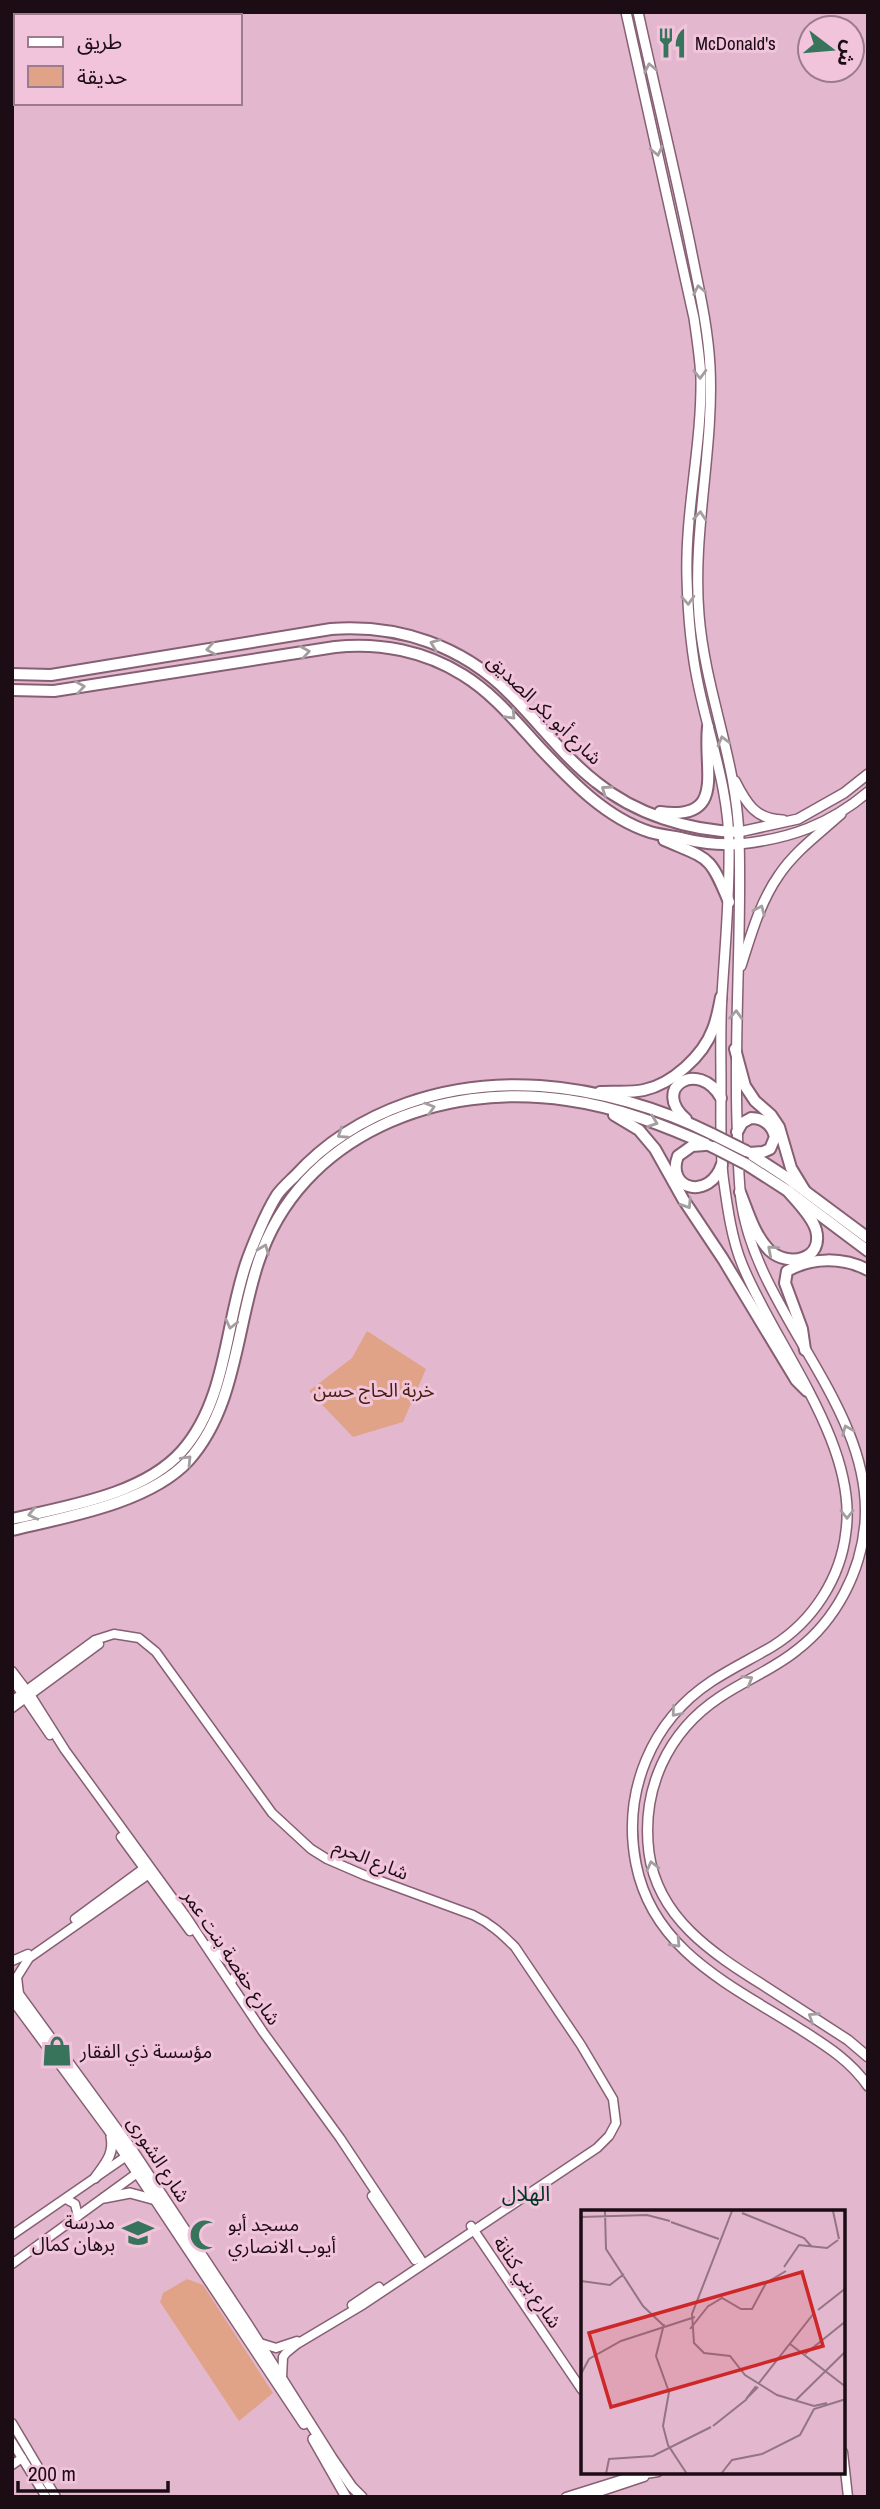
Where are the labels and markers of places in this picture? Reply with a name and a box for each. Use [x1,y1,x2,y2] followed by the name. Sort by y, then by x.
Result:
[655,26,689,60] restaurant icon: McDonald's
[695,30,776,56] place label: McDonald's
[40,2034,74,2068] shop icon: مؤسسة ذي الفقار
[79,2038,212,2066] place label: مؤسسة ذي الفقار
[32,2209,115,2257] place label: مدرسة برهان كمال
[228,2211,336,2261] place label: مسجد أبو أيوب الانصاري
[121,2216,155,2250] school or university icon: مدرسة برهان كمال
[188,2218,222,2252] mosque icon: مسجد أبو أيوب الانصاري

